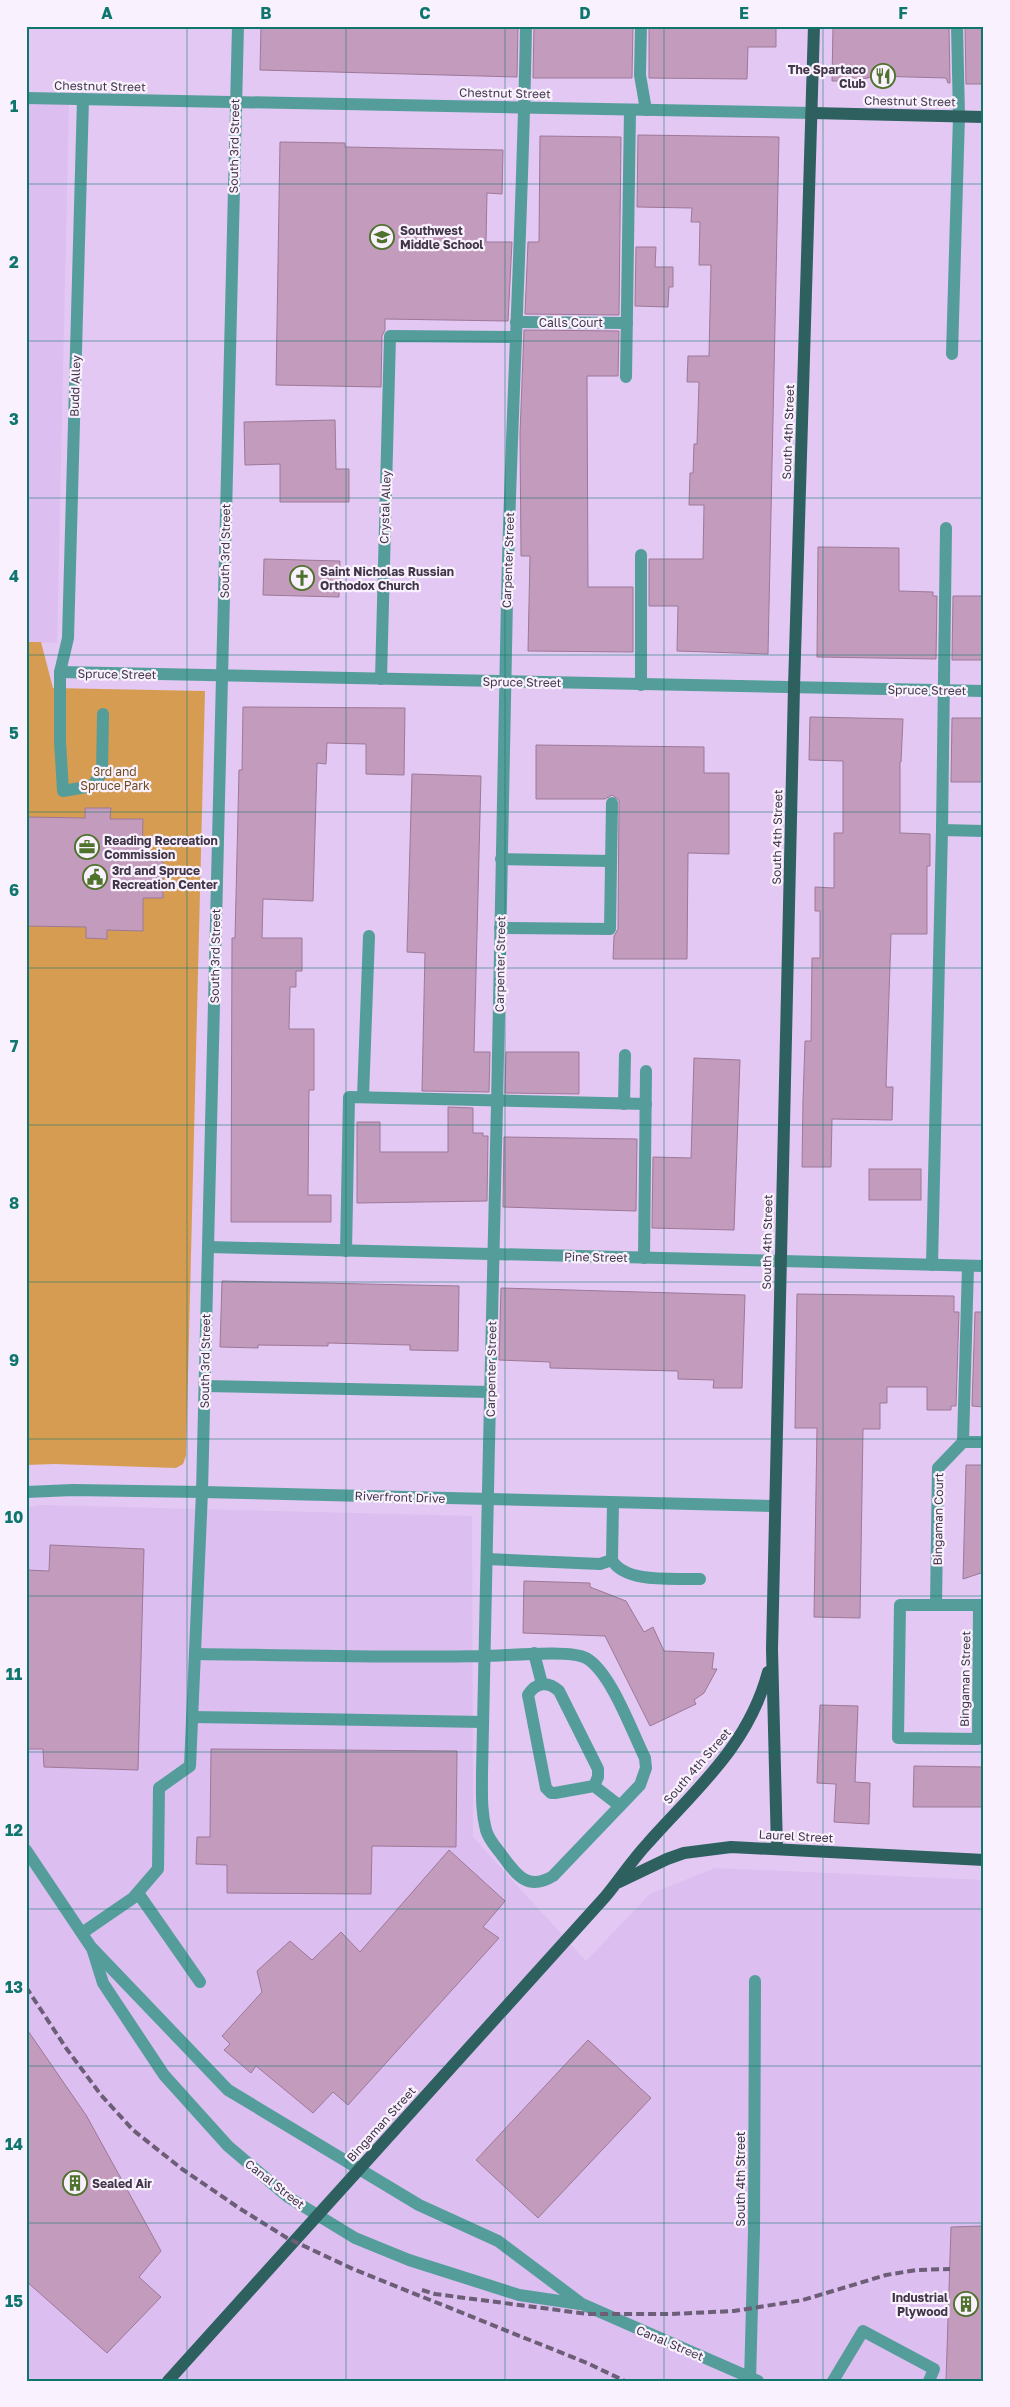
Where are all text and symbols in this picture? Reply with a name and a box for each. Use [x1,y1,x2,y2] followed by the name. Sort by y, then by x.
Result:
[101,3,113,23] text: A
[260,3,272,23] text: B
[419,3,431,23] text: C
[579,3,591,23] text: D
[739,3,749,23] text: E
[898,3,908,23] text: F
[788,62,867,91] place label: The Spartaco Club
[870,63,896,89] restaurant icon: The Spartaco Club
[54,78,146,94] street label: Chestnut Street
[459,85,551,101] street label: Chestnut Street
[864,93,956,109] street label: Chestnut Street
[10,96,18,116] text: 1
[226,98,242,194] street label: South 3rd Street
[400,223,483,252] place label: Southwest Middle School
[369,224,395,250] school or university icon: Southwest Middle School
[9,252,19,272] text: 2
[539,315,603,330] street label: Calls Court
[66,355,84,417] street label: Budd Alley
[779,384,797,480] street label: South 4th Street
[9,409,19,429] text: 3
[376,470,394,544] street label: Crystal Alley
[217,503,233,599] street label: South 3rd Street
[499,511,517,608] street label: Carpenter Street
[320,564,454,593] place label: Saint Nicholas Russian Orthodox Church
[289,565,315,591] church icon: Saint Nicholas Russian Orthodox Church
[9,566,19,586] text: 4
[77,666,157,682] street label: Spruce Street
[482,674,562,690] street label: Spruce Street
[887,682,967,698] street label: Spruce Street
[9,723,19,743] text: 5
[80,764,150,793] park label: 3rd and Spruce Park
[769,789,785,885] street label: South 4th Street
[104,833,218,862] place label: Reading Recreation Commission
[74,834,100,860] office icon: Reading Recreation Commission
[112,863,218,892] place label: 3rd and Spruce Recreation Center
[82,864,108,890] public building icon: 3rd and Spruce Recreation Center
[9,880,19,900] text: 6
[207,908,223,1004] street label: South 3rd Street
[492,916,508,1012] street label: Carpenter Street
[10,1036,19,1056] text: 7
[9,1193,19,1213] text: 8
[759,1194,775,1290] street label: South 4th Street
[564,1249,628,1265] street label: Pine Street
[197,1313,213,1409] street label: South 3rd Street
[483,1321,499,1417] street label: Carpenter Street
[9,1350,19,1370] text: 9
[930,1472,946,1566] street label: Bingaman Court
[354,1488,446,1506] street label: Riverfront Drive
[5,1507,23,1527] text: 10
[957,1631,973,1727] street label: Bingaman Street
[6,1664,22,1684] text: 11
[660,1725,734,1807] street label: South 4th Street
[5,1820,23,1840] text: 12
[758,1827,834,1845] street label: Laurel Street
[5,1977,23,1997] text: 13
[343,2083,419,2165] street label: Bingaman Street
[733,2131,748,2227] street label: South 4th Street
[5,2134,23,2154] text: 14
[242,2156,308,2212] street label: Canal Street
[62,2170,88,2196] building icon: Sealed Air
[92,2176,152,2191] place label: Sealed Air
[892,2290,948,2319] place label: Industrial Plywood
[5,2291,23,2311] text: 15
[953,2291,979,2317] building icon: Industrial Plywood
[634,2322,706,2364] street label: Canal Street

